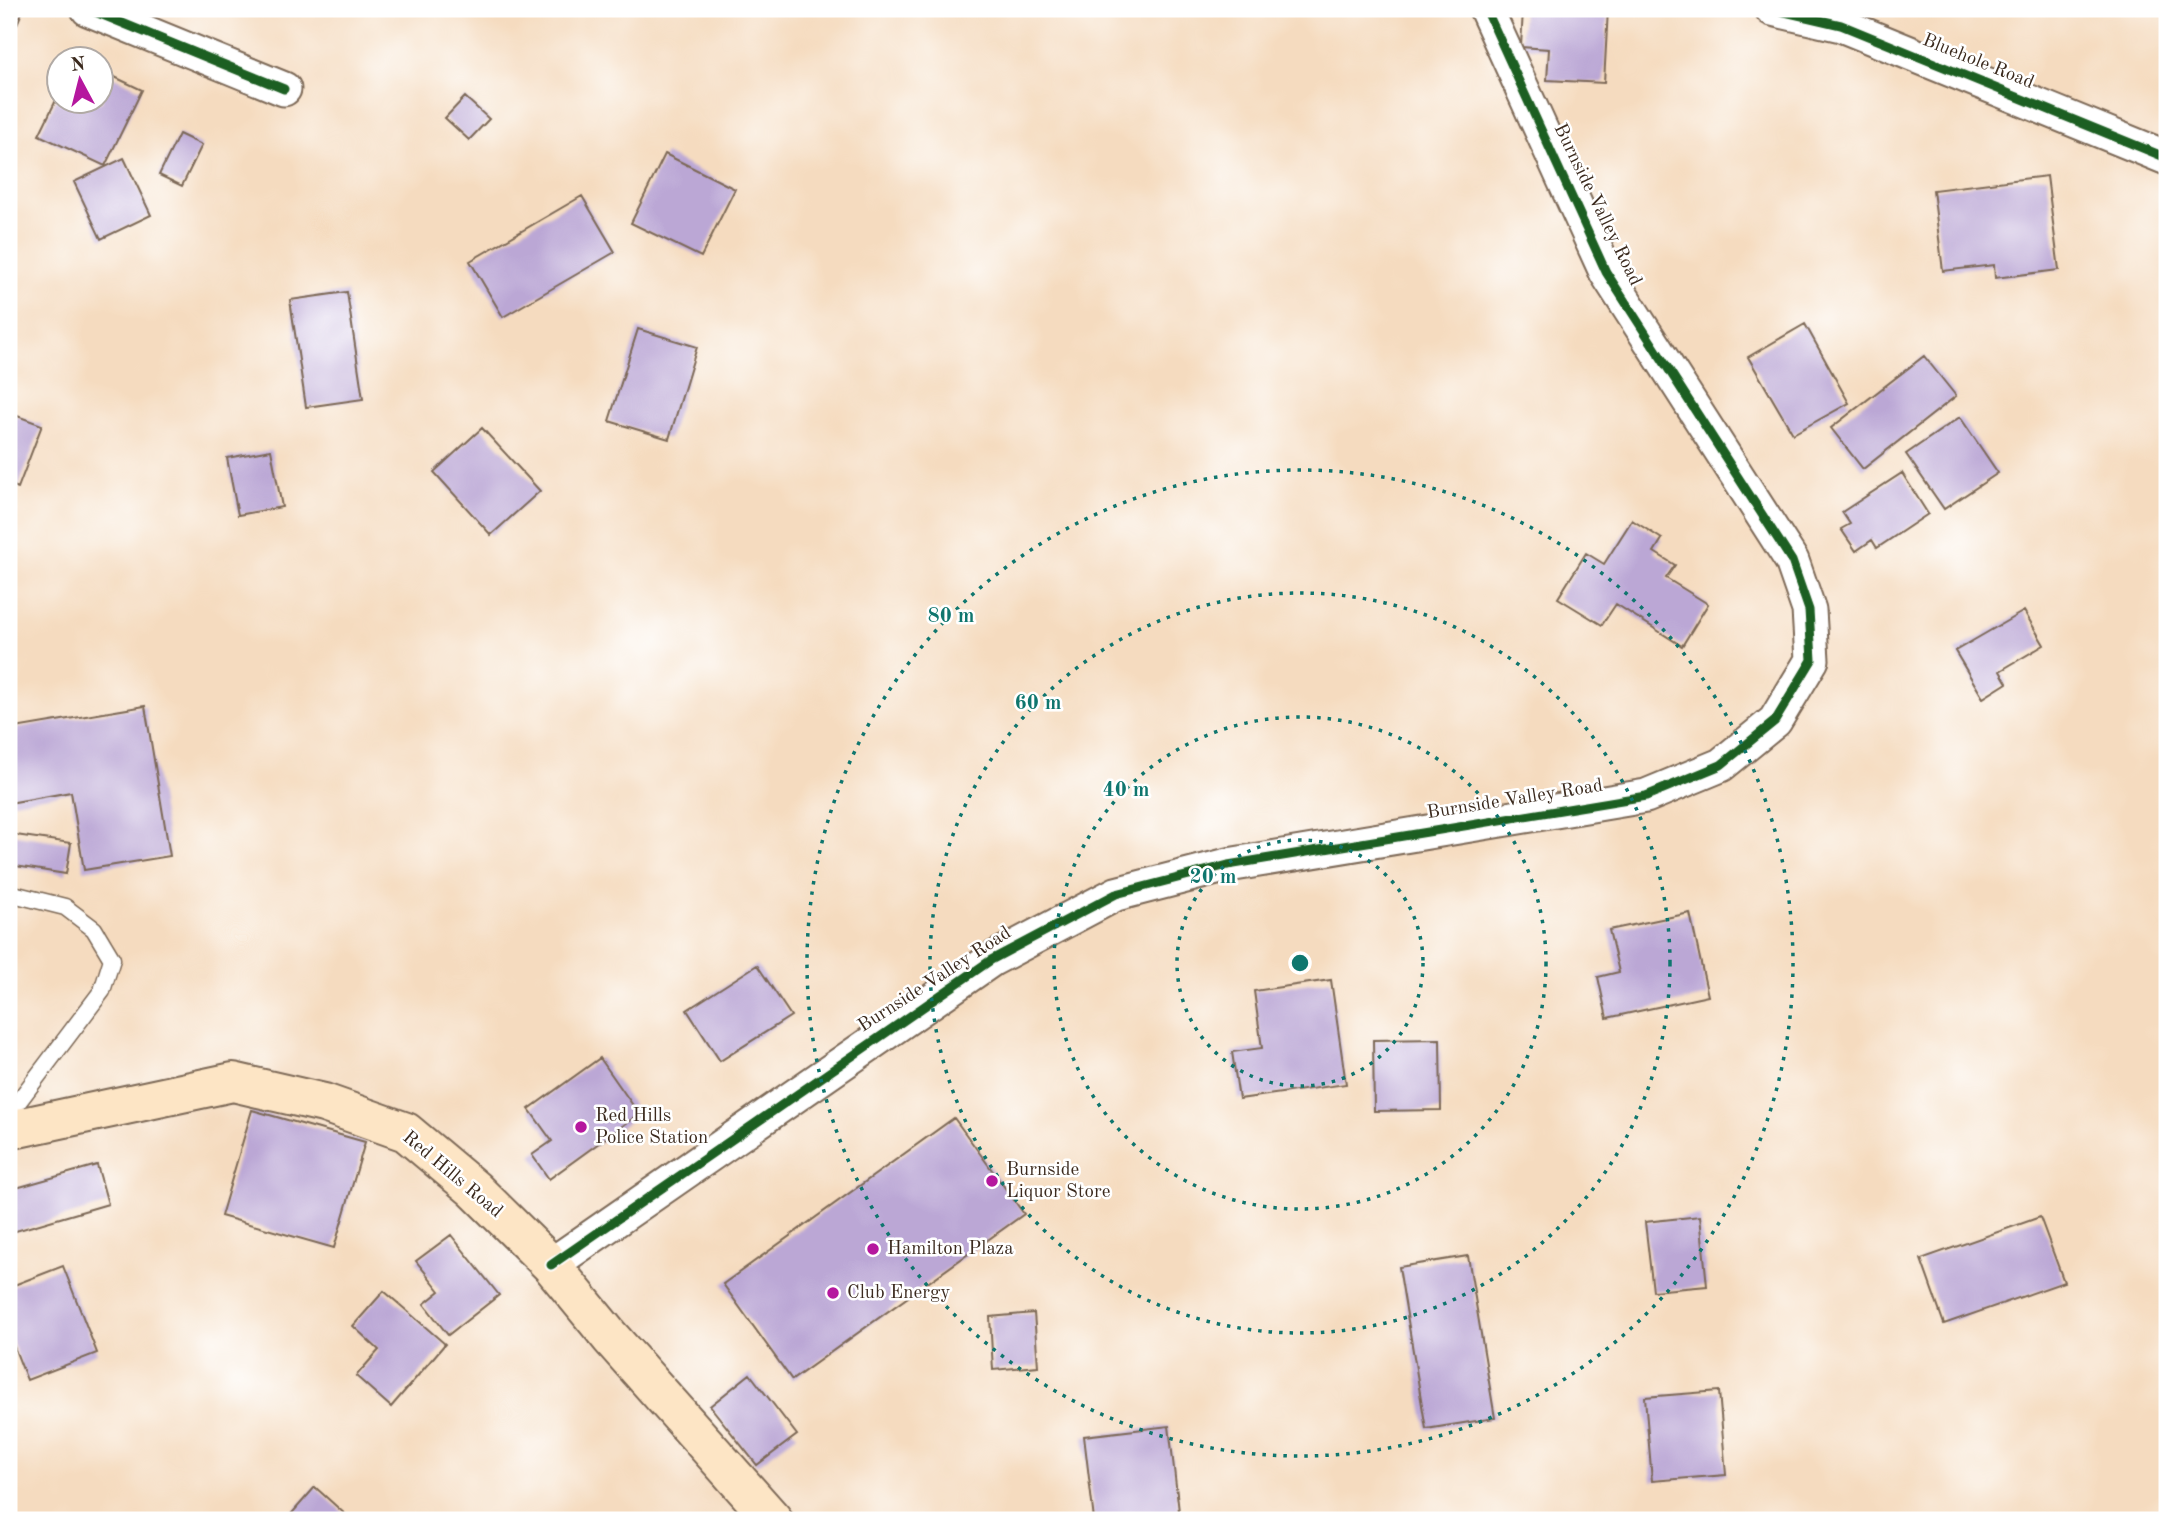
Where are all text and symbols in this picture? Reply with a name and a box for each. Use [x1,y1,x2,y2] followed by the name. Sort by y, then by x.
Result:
[1920,31,2037,93] street label: Bluehole Road
[46,46,116,116] north arrow
[70,55,87,76] text: N
[1549,121,1645,289] street label: Burnside Valley Road
[927,606,975,627] text: 80 m
[1014,693,1062,714] text: 60 m
[1426,777,1604,823] street label: Burnside Valley Road
[1102,780,1150,801] text: 40 m
[1189,867,1237,888] text: 20 m
[855,924,1015,1036] street label: Burnside Valley Road
[1288,951,1312,975] centre of rings
[595,1107,708,1148] place label: Red Hills Police Station
[573,1119,589,1135] marker: Red Hills Police Station
[398,1128,506,1222] street label: Red Hills Road
[1006,1161,1110,1202] place label: Burnside Liquor Store
[984,1173,1000,1189] marker: Burnside Liquor Store
[887,1240,1014,1259] place label: Hamilton Plaza
[865,1241,881,1257] marker: Hamilton Plaza
[847,1284,950,1303] place label: Club Energy
[825,1285,841,1301] marker: Club Energy

